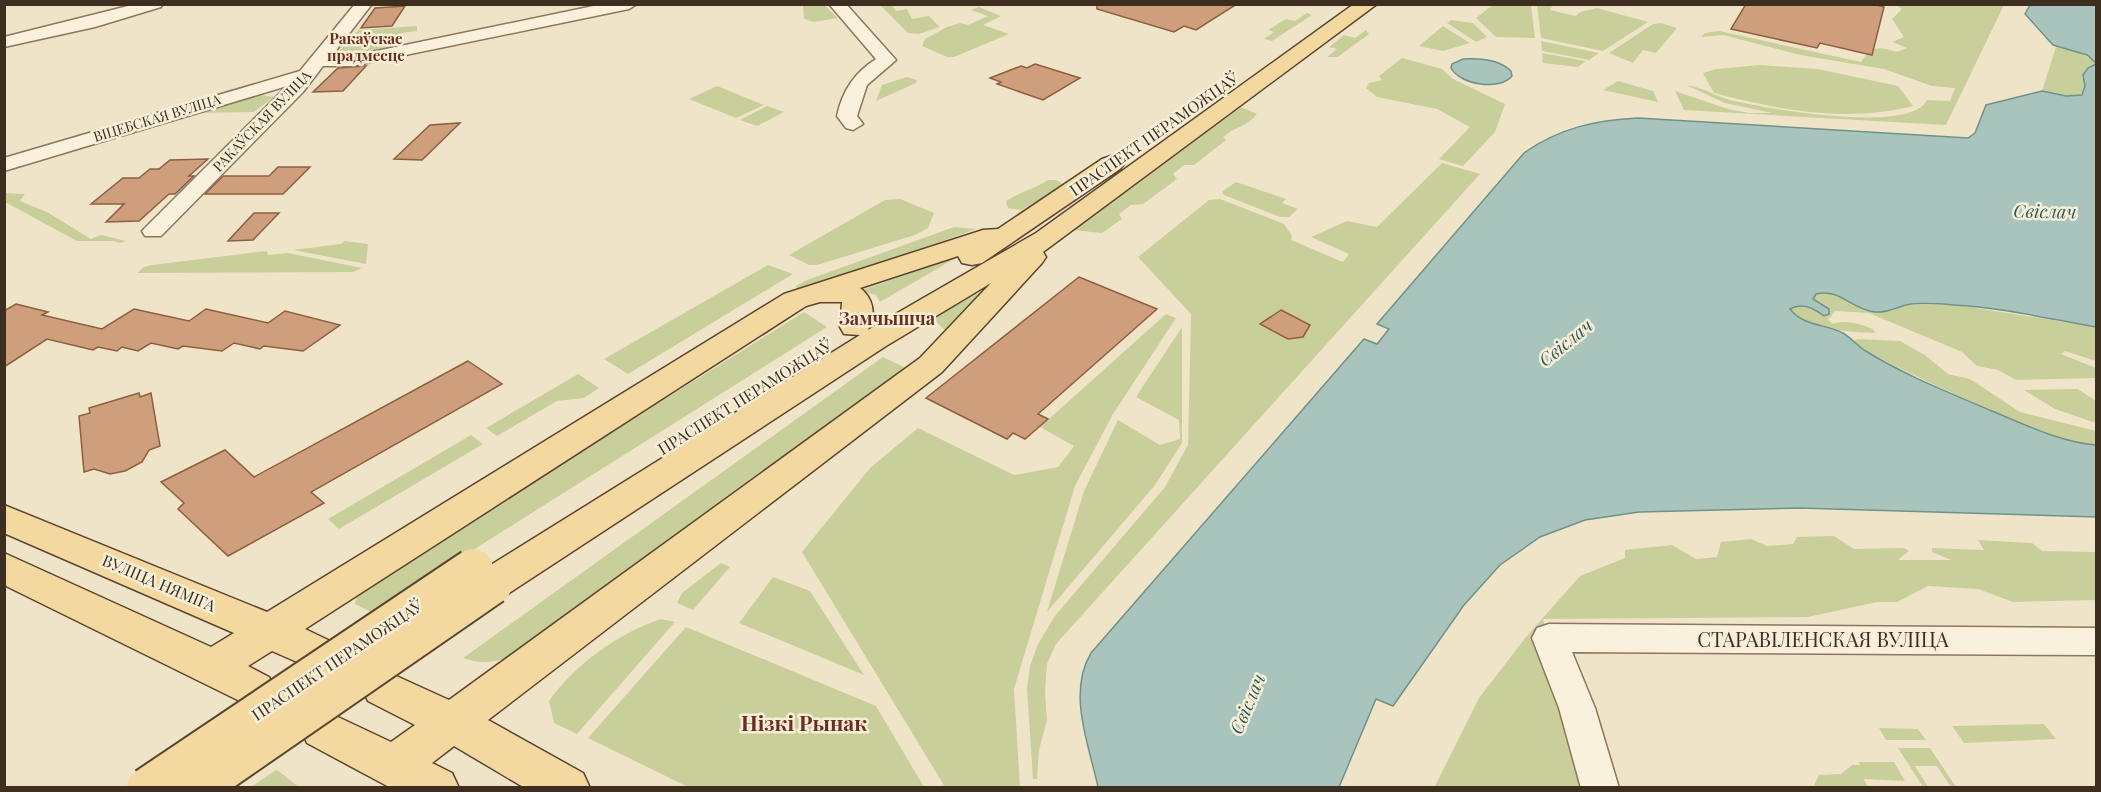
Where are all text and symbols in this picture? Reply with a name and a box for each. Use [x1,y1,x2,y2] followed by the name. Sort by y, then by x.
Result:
[327,28,405,65] district label: Ракаўскае прадмесце
[208,66,315,175] street label: РАКАЎСКАЯ ВУЛІЦА
[1065,67,1243,200] street label: ПРАСПЕКТ ПЕРАМОЖЦАЎ
[91,89,223,146] street label: ВІЦЕБСКАЯ ВУЛІЦА
[2013,198,2077,224] water label: Свіслач
[839,306,936,330] district label: Замчышча
[1533,313,1597,371] water label: Свіслач
[654,334,836,459] street label: ПРАСПЕКТ ПЕРАМОЖЦАЎ
[99,549,220,616] street label: ВУЛІЦА НЯМІГА
[247,594,427,725] street label: ПРАСПЕКТ ПЕРАМОЖЦАЎ
[1697,625,1949,652] street label: СТАРАВІЛЕНСКАЯ ВУЛІЦА
[1224,670,1270,737] water label: Свіслач
[741,708,867,736] district label: Нізкі Рынак

